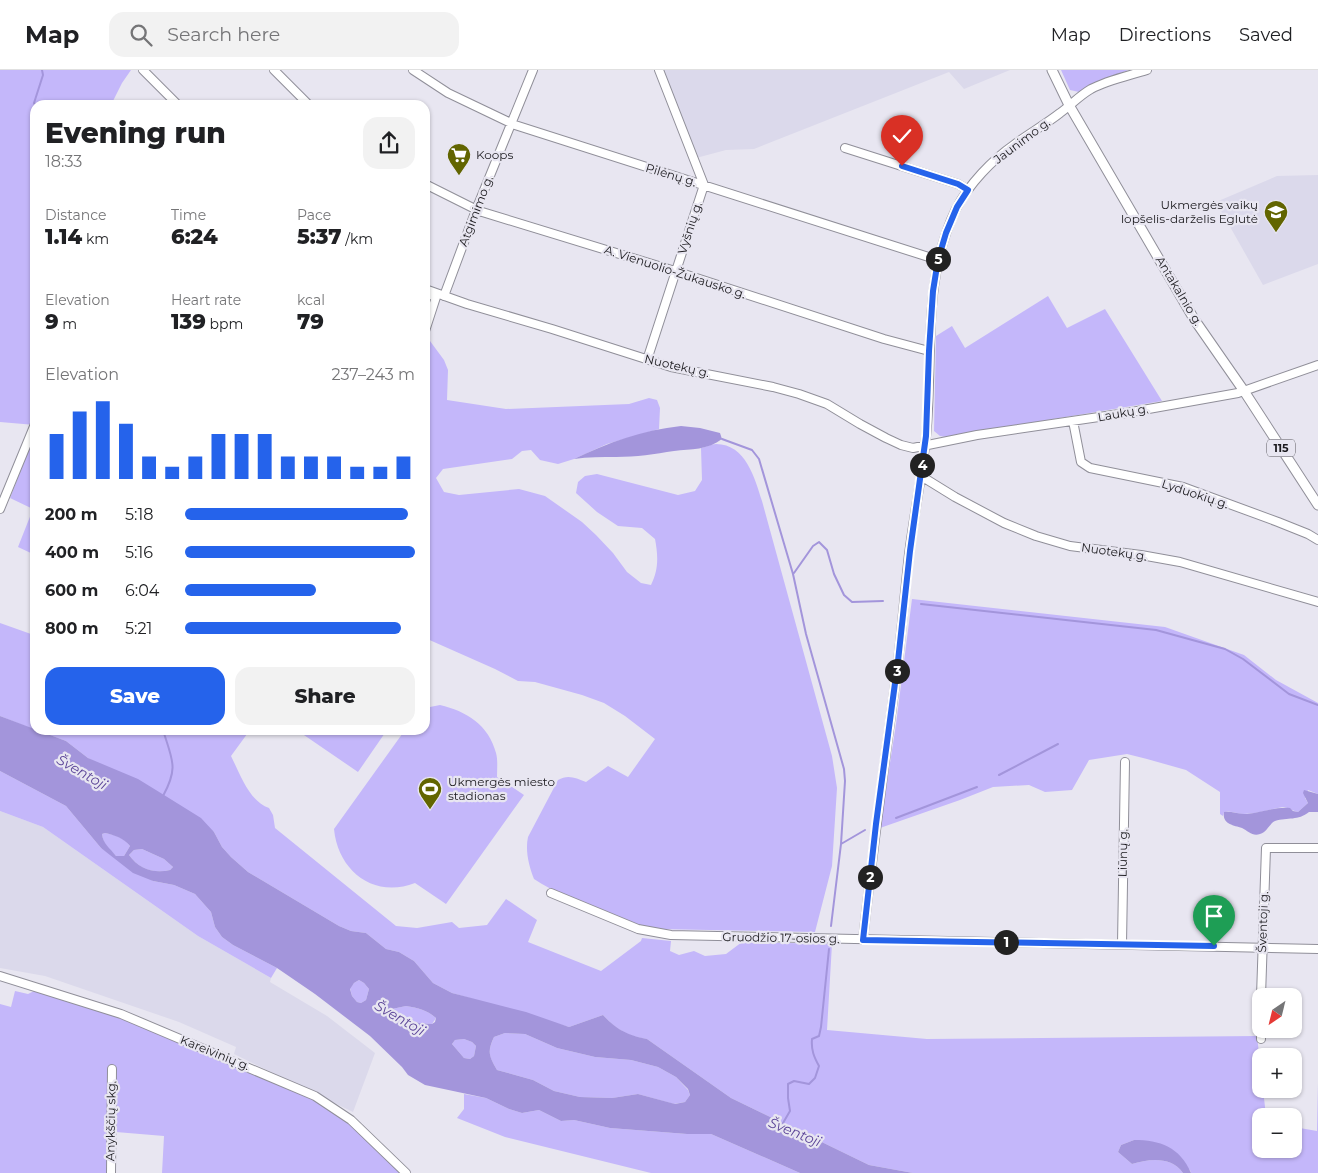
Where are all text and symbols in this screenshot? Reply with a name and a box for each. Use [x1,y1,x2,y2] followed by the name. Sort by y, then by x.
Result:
[109,12,459,57] search box
[25,20,79,49] text: Map
[127,21,155,49] icon: search
[167,23,280,46] text: Search here
[1051,24,1091,46] text: Map
[1119,24,1211,46] text: Directions
[1239,24,1293,46] text: Saved
[881,115,923,166] pin
[990,115,1053,167] street label: Jaunimo g.
[45,116,226,150] text: Evening run
[363,117,415,169] button: share
[888,122,916,150] icon: check
[446,142,472,176] supermarket icon: Koops
[476,147,513,162] place label: Koops
[45,152,82,171] text: 18:33
[644,160,698,189] street label: Pilėnų g.
[455,173,496,248] street label: Atgimimo g.
[1121,197,1258,226] place label: Ukmergės vaikų lopšelis-darželis Eglutė
[1263,199,1289,233] school or university icon: Ukmergės vaikų lopšelis-darželis Eglutė
[674,200,705,256] street label: Vyšnių g.
[45,206,107,224] text: Distance
[171,206,206,224] text: Time
[297,206,331,224] text: Pace
[45,224,82,249] text: 1.14
[171,224,218,249] text: 6:24
[297,224,341,249] text: 5:37
[82,230,109,248] text: km
[341,230,373,248] text: /km
[602,242,748,302] street label: A. Vienuolio-Žukausko g.
[926,246,950,272] pin: 5
[934,250,943,268] text: 5
[1153,253,1206,328] street label: Antakalnio g.
[45,291,110,309] text: Elevation
[171,291,241,309] text: Heart rate
[297,291,325,309] text: kcal
[45,309,59,334] text: 9
[171,309,206,334] text: 139
[297,309,324,334] text: 79
[59,315,77,333] text: m
[206,315,243,333] text: bpm
[643,351,711,380] street label: Nuotekų g.
[45,365,119,384] text: Elevation
[331,365,415,384] text: 237–243 m
[1096,401,1149,424] street label: Laukų g.
[1267,439,1295,456] road number: 115
[910,452,934,478] pin: 4
[918,456,927,474] text: 4
[1160,476,1231,511] street label: Lyduokių g.
[45,505,97,524] text: 200 m
[125,505,153,524] text: 5:18
[1080,539,1148,564] street label: Nuotekų g.
[45,543,99,562] text: 400 m
[125,543,153,562] text: 5:16
[45,581,98,600] text: 600 m
[125,581,159,600] text: 6:04
[45,619,99,638] text: 800 m
[125,619,152,638] text: 5:21
[884,658,910,684] pin: 3
[893,662,902,680] text: 3
[45,667,225,725] button: Save
[235,667,415,725] button: Share
[53,750,111,794] water label: Šventoji
[448,774,555,803] place label: Ukmergės miesto stadionas
[417,776,443,810] sports icon: Ukmergės miesto stadionas
[1115,829,1130,877] street label: Liūnų g.
[858,864,882,890] pin: 2
[866,868,875,886] text: 2
[1254,891,1271,953] street label: Šventoji g.
[1193,895,1235,946] pin
[1200,902,1228,930] icon: arrive
[722,929,840,946] street label: Gruodžio 17-osios g.
[994,930,1018,954] pin: 1
[1004,933,1009,951] text: 1
[1252,988,1302,1038] north arrow
[1252,988,1302,1158] map controls
[371,996,429,1040] water label: Šventoji
[178,1032,252,1073] street label: Kareivinių g.
[1252,1048,1302,1098] button: +
[102,1081,119,1161] street label: Anykščių skg.
[1252,1108,1302,1158] button: −
[766,1113,824,1151] water label: Šventoji

